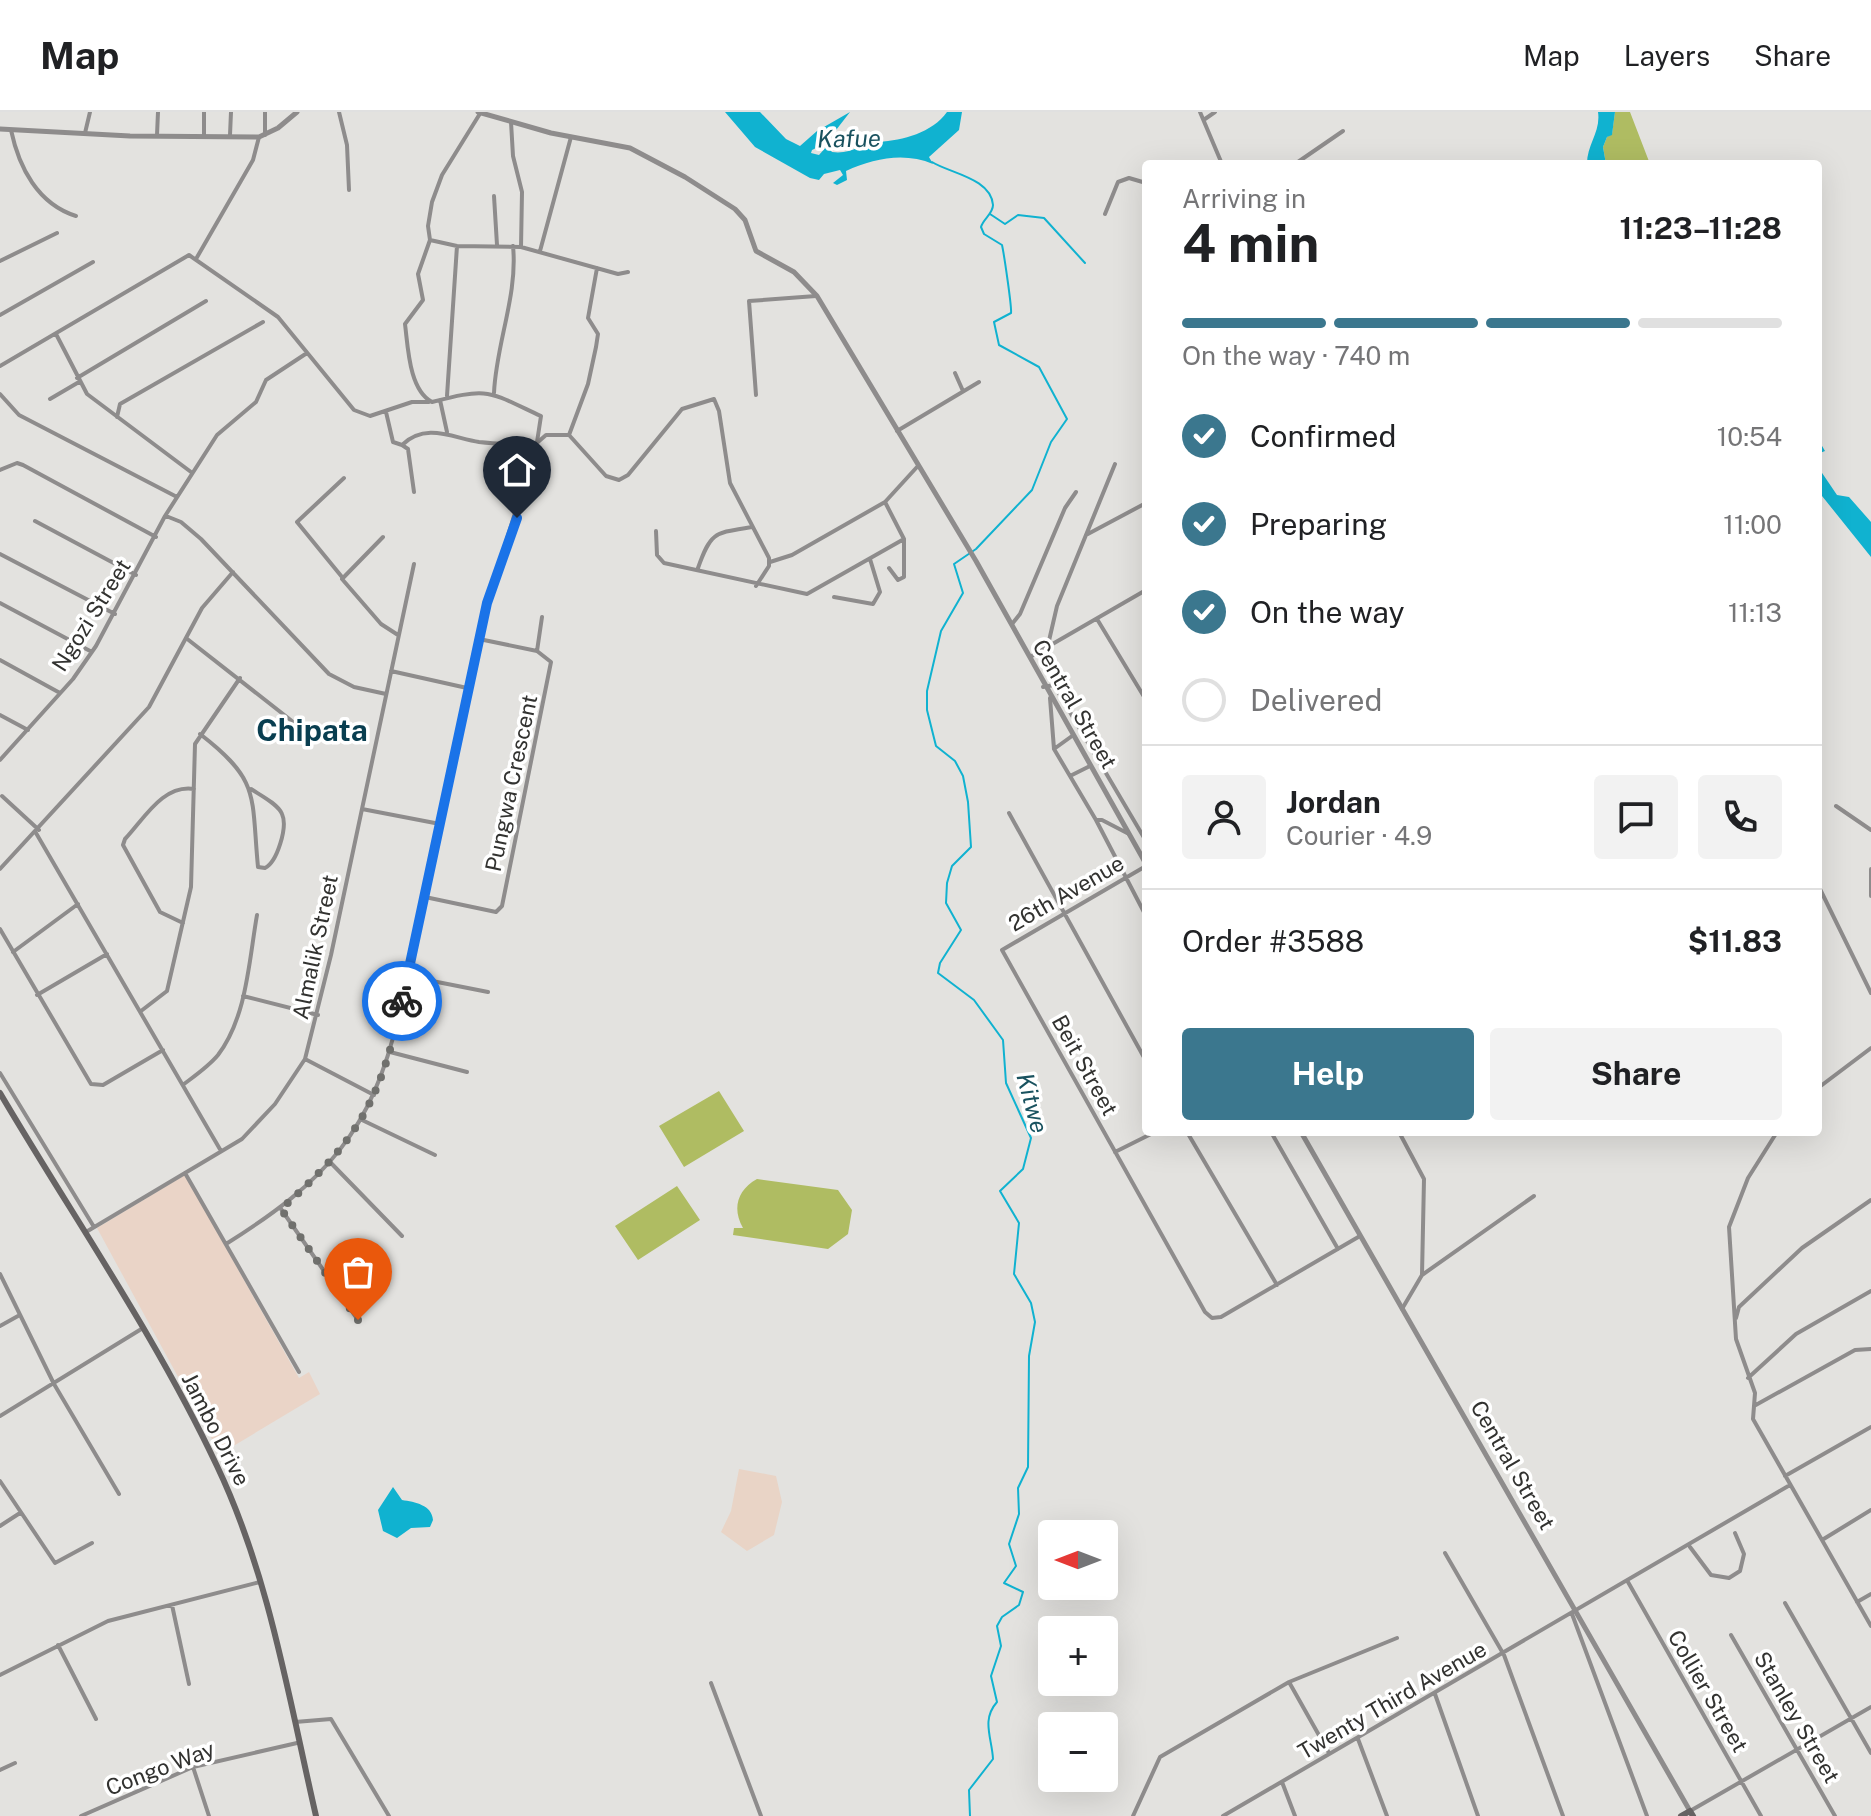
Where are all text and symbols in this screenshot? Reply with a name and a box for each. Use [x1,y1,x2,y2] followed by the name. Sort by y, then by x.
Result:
[40,33,119,78] text: Map
[1523,39,1580,72] text: Map
[1624,39,1710,72] text: Layers
[1754,39,1831,72] text: Share
[817,123,881,153] water label: Kafue
[1182,183,1306,214] text: Arriving in
[1619,210,1782,246] text: 11:23–11:28
[1182,213,1319,274] text: 4 min
[1182,340,1410,371] text: On the way · 740 m
[1182,414,1226,458] icon: check
[1250,418,1396,454] text: Confirmed
[1717,421,1782,452] text: 10:54
[483,436,551,518] pin
[495,448,539,492] icon: home
[1182,502,1226,546] icon: check
[1250,506,1387,542] text: Preparing
[1723,509,1782,540] text: 11:00
[46,554,136,676] street label: Ngozi Street
[1182,590,1226,634] icon: check
[1250,594,1404,630] text: On the way
[1728,597,1782,628] text: 11:13
[1027,635,1123,773] street label: Central Street
[1250,682,1382,718] text: Delivered
[480,692,542,874] street label: Pungwa Crescent
[256,712,368,748] district label: Chipata
[1182,775,1266,859] button: person
[1594,775,1678,859] button: chat
[1698,775,1782,859] button: phone
[1286,784,1381,820] text: Jordan
[1286,820,1432,851] text: Courier · 4.9
[1004,850,1128,936] street label: 26th Avenue
[287,872,343,1022] street label: Almalik Street
[1182,923,1364,959] text: Order #3588
[1688,923,1782,959] text: $11.83
[362,961,442,1041] courier
[380,979,424,1023] icon: bike
[1047,1010,1123,1120] street label: Beit Street
[1182,1028,1474,1120] button: Help
[1490,1028,1782,1120] button: Share
[1012,1070,1054,1136] water label: Kitwe
[324,1238,392,1320] pin
[336,1250,380,1294] icon: bag
[176,1368,256,1490] street label: Jambo Drive
[1465,1396,1561,1534] street label: Central Street
[1038,1520,1118,1600] north arrow
[1038,1520,1118,1792] map controls
[1038,1616,1118,1696] button: +
[1663,1625,1753,1757] street label: Collier Street
[1293,1635,1491,1765] street label: Twenty Third Avenue
[1749,1647,1845,1787] street label: Stanley Street
[1038,1712,1118,1792] button: −
[102,1735,218,1801] street label: Congo Way

